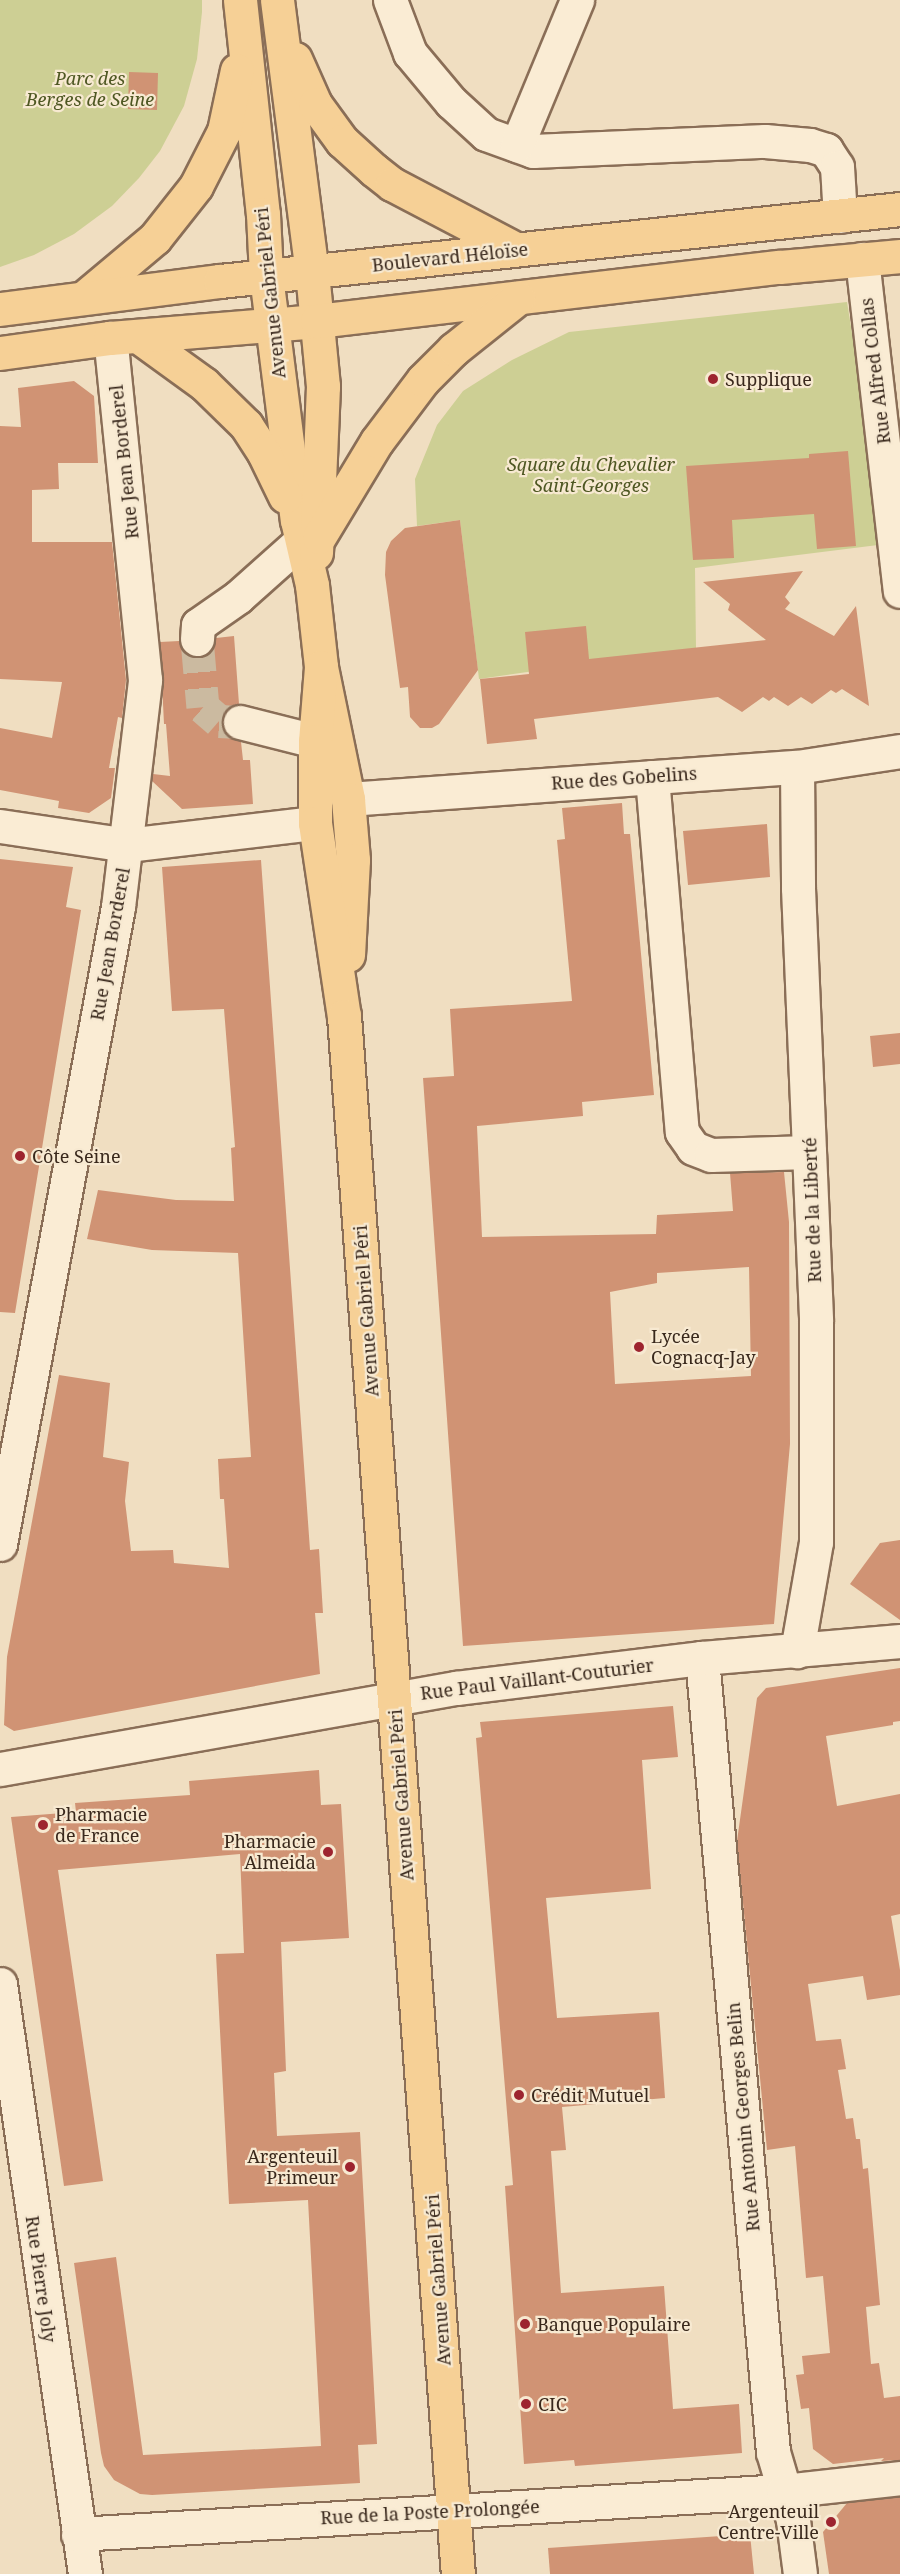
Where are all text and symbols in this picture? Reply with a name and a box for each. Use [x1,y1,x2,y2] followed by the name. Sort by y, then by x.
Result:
[26,68,154,110] park label: Parc des Berges de Seine
[250,206,290,380] street label: Avenue Gabriel Péri
[371,238,529,276] street label: Boulevard Héloïse
[855,297,895,445] street label: Rue Alfred Collas
[725,368,812,390] place label: Supplique
[706,372,720,386] marker: Supplique
[105,384,143,540] street label: Rue Jean Borderel
[507,454,675,496] park label: Square du Chevalier Saint-Georges
[550,762,698,794] street label: Rue des Gobelins
[86,866,134,1022] street label: Rue Jean Borderel
[799,1137,825,1283] street label: Rue de la Liberté
[32,1145,121,1167] place label: Côte Seine
[13,1149,27,1163] marker: Côte Seine
[349,1224,383,1398] street label: Avenue Gabriel Péri
[651,1326,756,1368] place label: Lycée Cognacq-Jay
[632,1340,646,1354] marker: Lycée Cognacq-Jay
[419,1654,655,1704] street label: Rue Paul Vaillant-Couturier
[384,1708,418,1882] street label: Avenue Gabriel Péri
[55,1804,147,1846] place label: Pharmacie de France
[36,1818,50,1832] marker: Pharmacie de France
[224,1831,316,1874] place label: Pharmacie Almeida
[321,1845,335,1859] marker: Pharmacie Almeida
[722,2001,764,2233] street label: Rue Antonin Georges Belin
[531,2084,649,2106] place label: Crédit Mutuel
[512,2088,526,2102] marker: Crédit Mutuel
[247,2146,338,2188] place label: Argenteuil Primeur
[343,2160,357,2174] marker: Argenteuil Primeur
[421,2193,455,2367] street label: Avenue Gabriel Péri
[21,2214,61,2344] street label: Rue Pierre Joly
[537,2313,691,2335] place label: Banque Populaire
[518,2317,532,2331] marker: Banque Populaire
[538,2393,567,2415] place label: CIC
[519,2397,533,2411] marker: CIC
[320,2495,540,2529] street label: Rue de la Poste Prolongée
[718,2501,819,2544] place label: Argenteuil Centre-Ville
[824,2515,838,2529] marker: Argenteuil Centre-Ville

